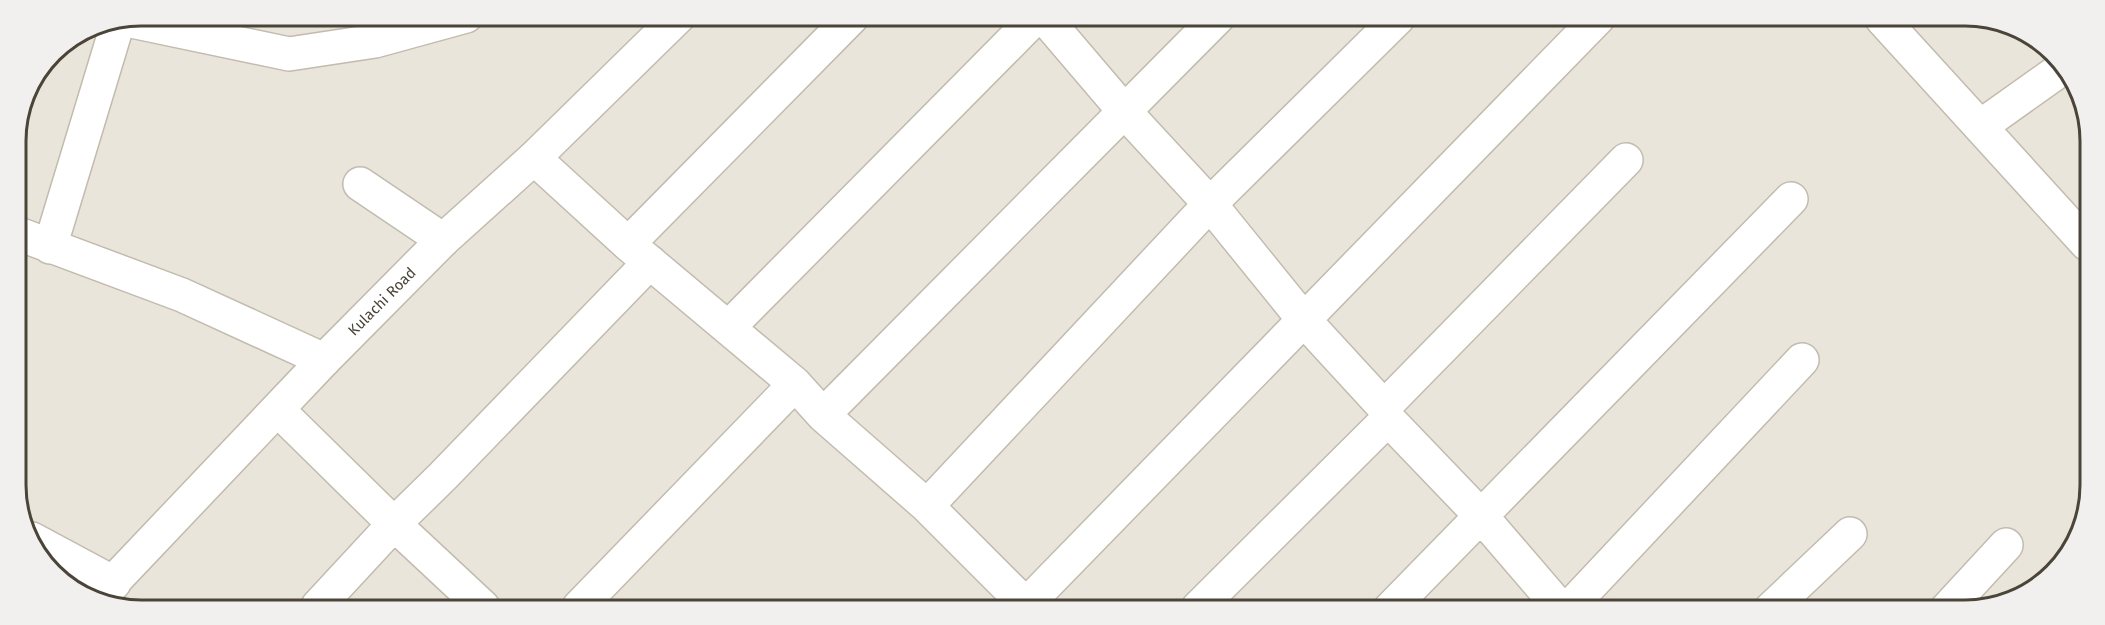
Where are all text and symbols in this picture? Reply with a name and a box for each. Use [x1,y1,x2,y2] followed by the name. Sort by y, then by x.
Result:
[344,264,420,339] street label: Kulachi Road

